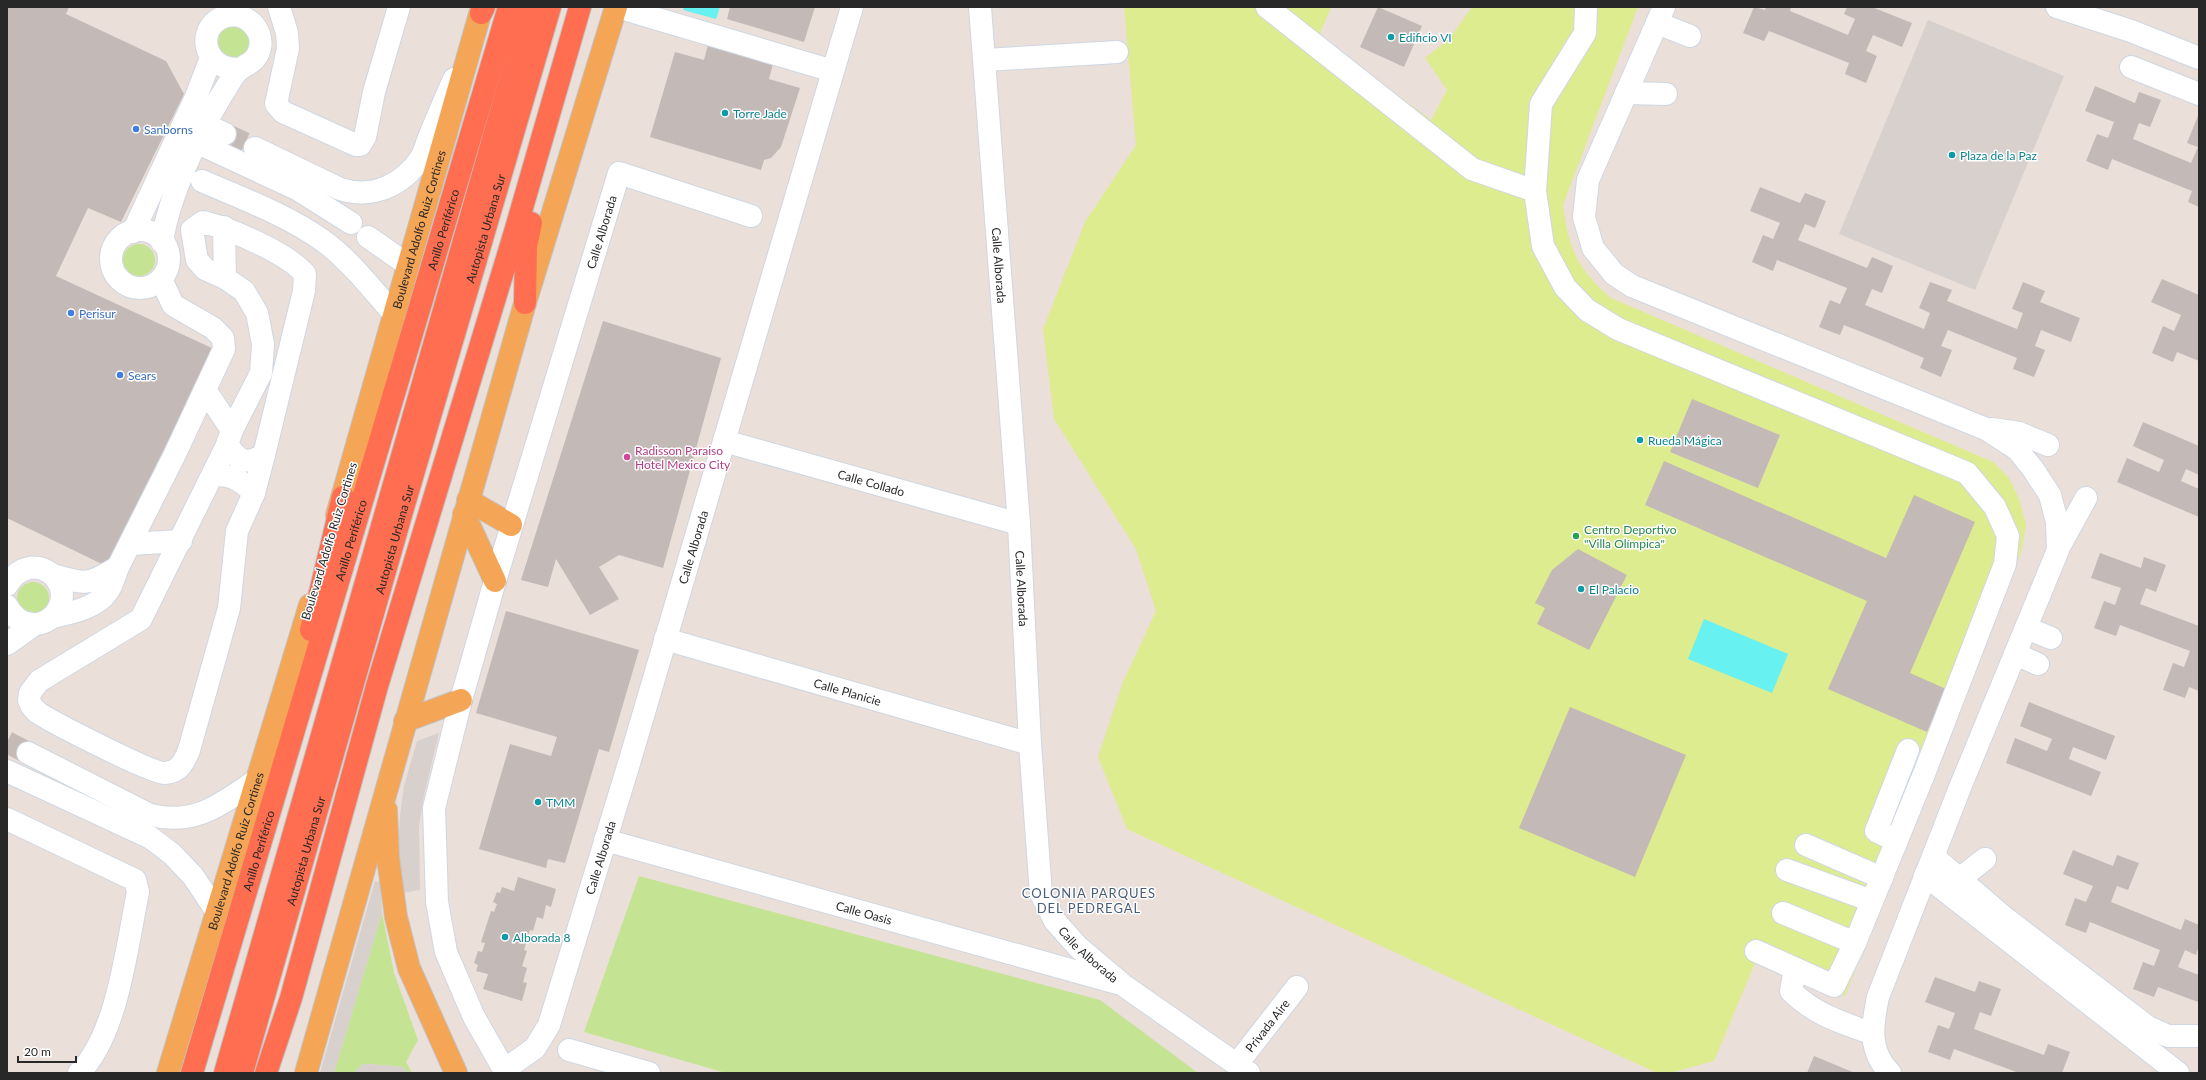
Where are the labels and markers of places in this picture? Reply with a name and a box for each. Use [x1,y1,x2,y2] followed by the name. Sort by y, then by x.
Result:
[1399,30,1452,45] place label: Edificio VI
[1386,32,1396,42] marker: Edificio VI
[733,106,787,121] place label: Torre Jade
[720,108,730,118] marker: Torre Jade
[144,122,193,137] place label: Sanborns
[131,124,141,134] marker: Sanborns
[1960,148,2037,163] place label: Plaza de la Paz
[1947,150,1957,160] marker: Plaza de la Paz
[79,306,116,321] place label: Perisur
[66,308,76,318] marker: Perisur
[128,368,156,383] place label: Sears
[115,370,125,380] marker: Sears
[1648,433,1722,448] place label: Rueda Mágica
[1635,435,1645,445] marker: Rueda Mágica
[635,443,731,472] place label: Radisson Paraiso Hotel Mexico City
[622,452,632,462] marker: Radisson Paraiso Hotel Mexico City
[1584,522,1677,551] place label: Centro Deportivo "Villa Olímpica"
[1571,531,1581,541] marker: Centro Deportivo "Villa Olímpica"
[1589,582,1639,597] place label: El Palacio
[1576,584,1586,594] marker: El Palacio
[546,795,575,810] place label: TMM
[533,797,543,807] marker: TMM
[513,930,570,945] place label: Alborada 8
[500,932,510,942] marker: Alborada 8

